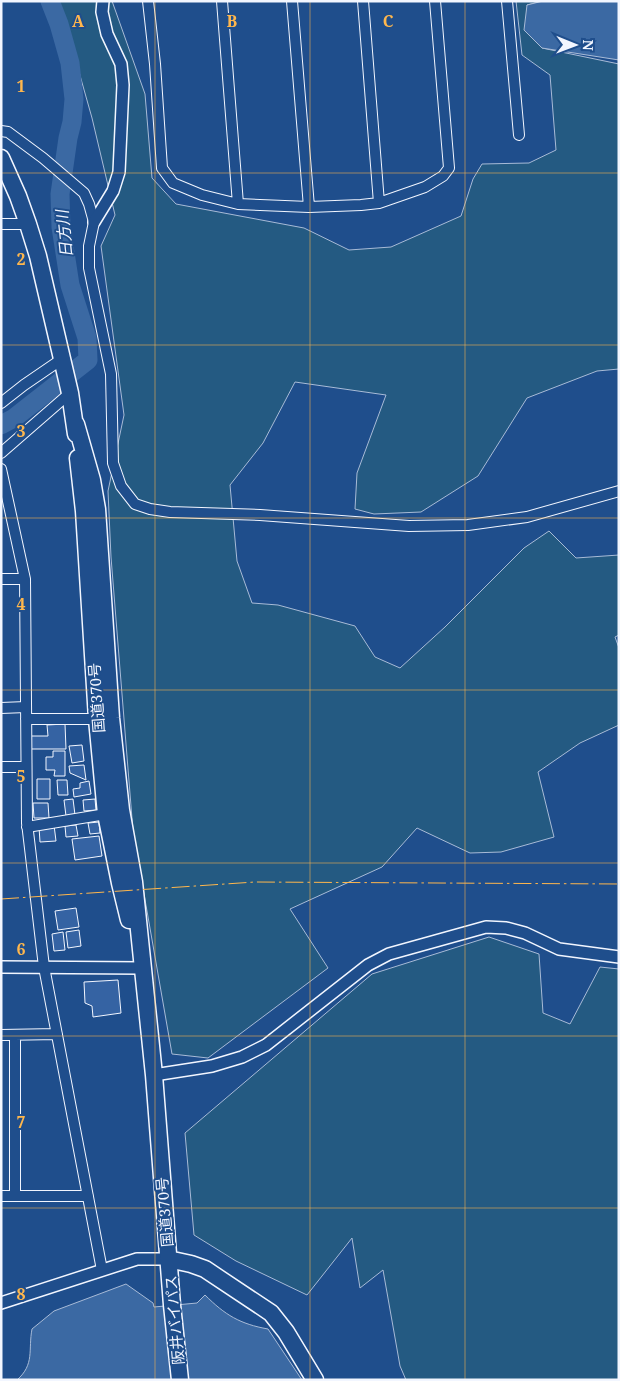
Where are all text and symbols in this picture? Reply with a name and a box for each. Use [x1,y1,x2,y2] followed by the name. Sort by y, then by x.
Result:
[72,10,85,32] text: A
[227,10,238,32] text: B
[383,10,394,32] text: C
[550,20,600,70] north arrow
[579,40,598,51] text: N
[16,75,26,97] text: 1
[50,207,77,259] water label: 日方川
[16,248,26,270] text: 2
[16,420,26,442] text: 3
[16,593,26,615] text: 4
[84,662,108,734] street label: 国道370号
[16,765,26,787] text: 5
[16,938,26,960] text: 6
[16,1111,26,1133] text: 7
[151,1176,177,1248] street label: 国道370号
[160,1274,188,1366] street label: 阪井バイパス
[16,1283,26,1305] text: 8

